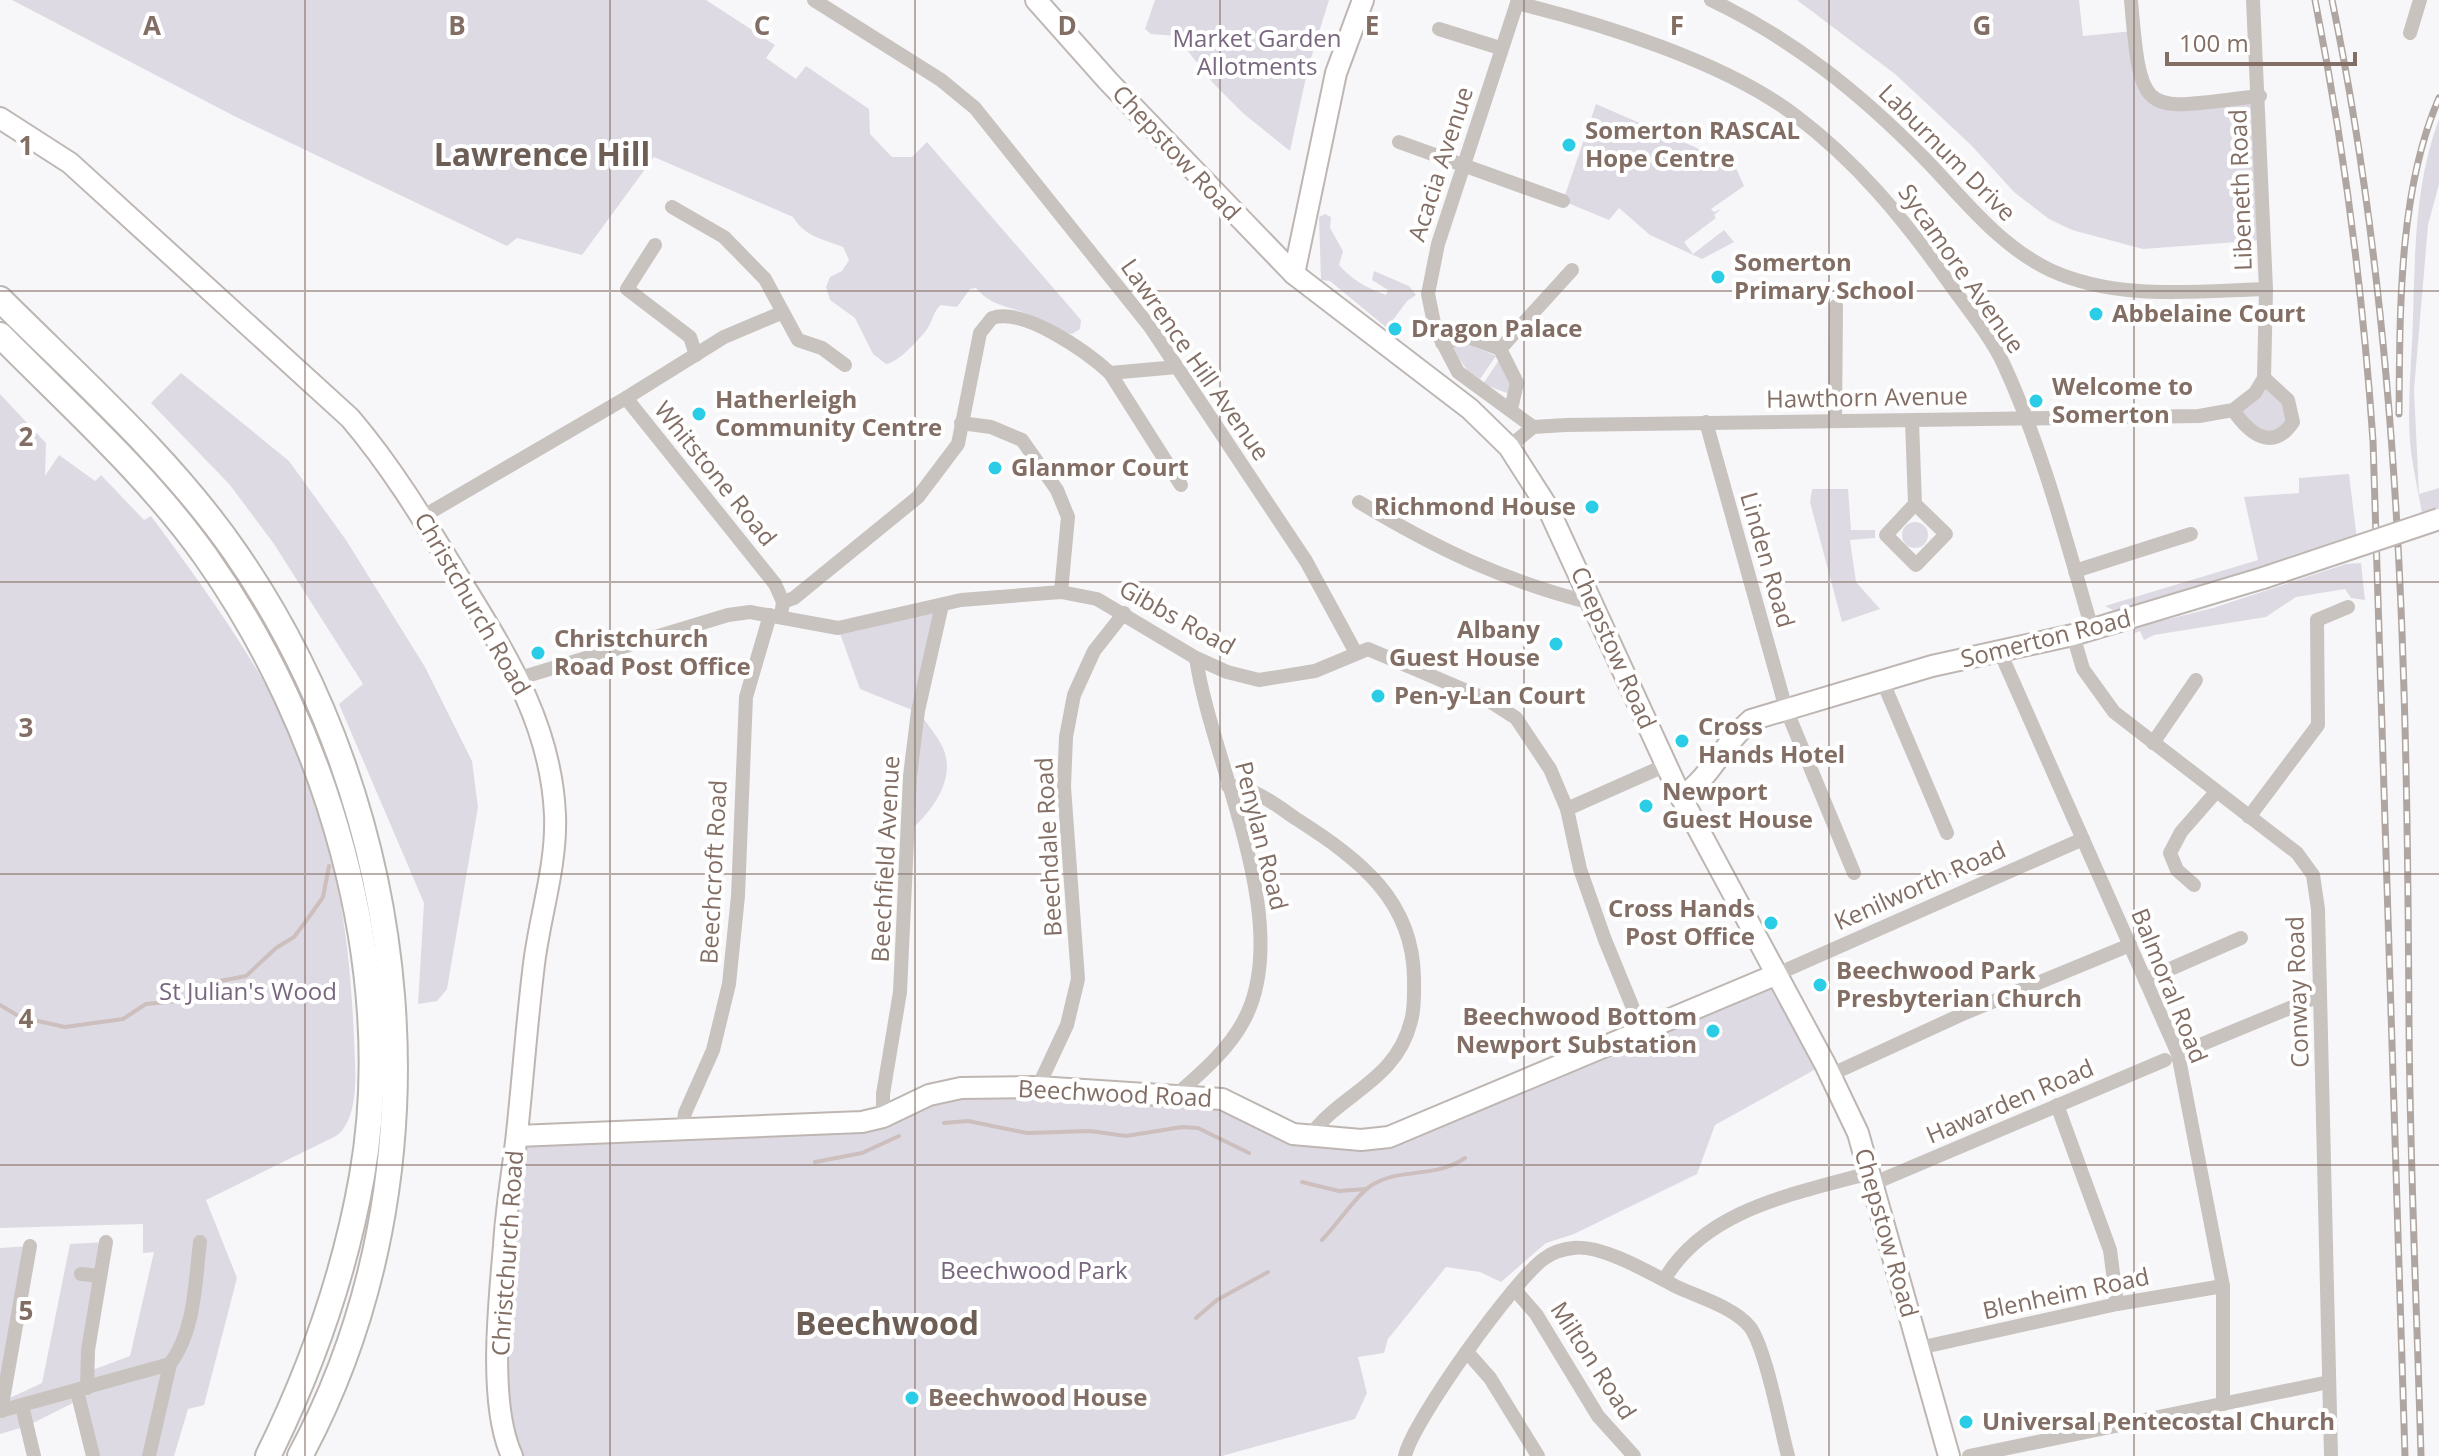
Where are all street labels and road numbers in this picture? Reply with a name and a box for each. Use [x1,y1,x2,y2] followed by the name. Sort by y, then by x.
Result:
[1872,76,2024,228] street label: Laburnum Drive
[1106,77,1249,227] street label: Chepstow Road
[1399,82,1480,245] street label: Acacia Avenue
[2220,109,2259,271] street label: Libeneth Road
[1891,177,2033,359] street label: Sycamore Avenue
[1114,252,1278,467] street label: Lawrence Hill Avenue
[1766,378,1968,415] street label: Hawthorn Avenue
[647,394,785,552] street label: Whitstone Road
[1733,488,1804,631] street label: Linden Road
[407,506,539,701] street label: Christchurch Road
[1564,561,1665,734] street label: Chepstow Road
[1114,571,1242,662] street label: Gibbs Road
[1957,600,2134,675] street label: Somerton Road
[863,755,906,963] street label: Beechfield Avenue
[1026,756,1069,938] street label: Beechdale Road
[1228,758,1297,914] street label: Penylan Road
[691,779,734,965] street label: Beechcroft Road
[1828,832,2010,937] street label: Kenilworth Road
[2124,903,2216,1068] street label: Balmoral Road
[2277,916,2316,1068] street label: Conway Road
[1921,1050,2098,1151] street label: Hawarden Road
[1017,1071,1213,1114] street label: Beechwood Road
[1848,1144,1927,1321] street label: Chepstow Road
[483,1149,530,1357] street label: Christchurch Road
[1979,1259,2152,1326] street label: Blenheim Road
[1544,1295,1645,1426] street label: Milton Road

